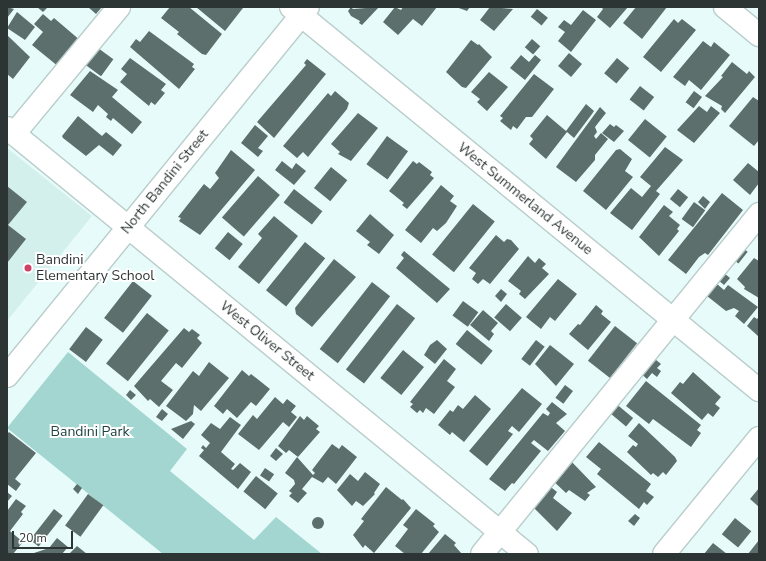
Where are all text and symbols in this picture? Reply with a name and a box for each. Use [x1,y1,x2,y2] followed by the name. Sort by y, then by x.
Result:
[118,127,212,237] street label: North Bandini Street
[454,139,596,259] street label: West Summerland Avenue
[36,252,154,284] place label: Bandini Elementary School
[23,263,33,273] marker: Bandini Elementary School
[216,298,318,384] street label: West Oliver Street
[50,424,130,440] park label: Bandini Park
[14,523,75,549] scale bar
[19,530,47,546] text: 20 m

